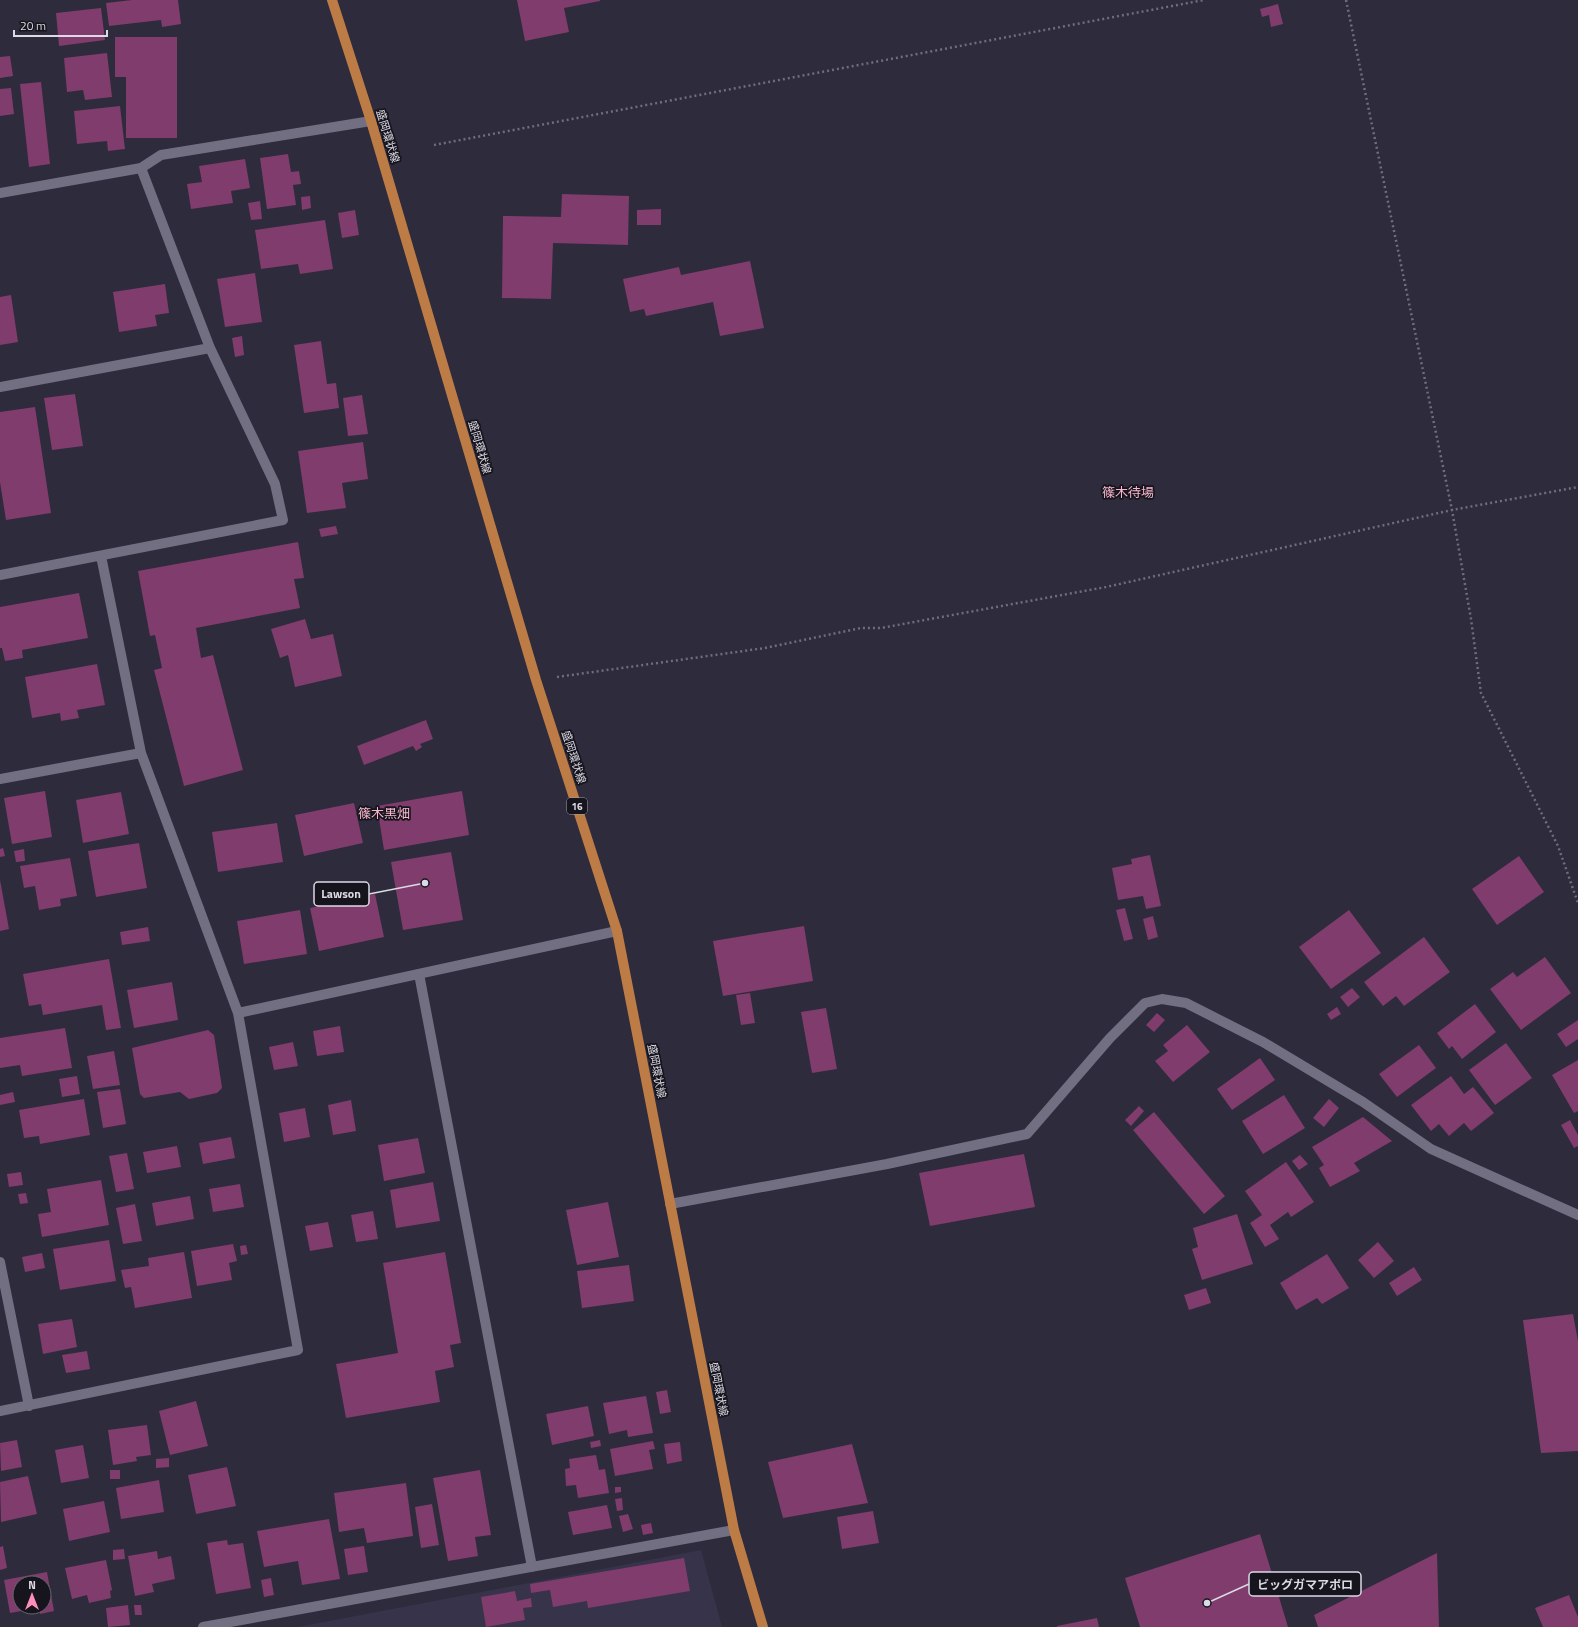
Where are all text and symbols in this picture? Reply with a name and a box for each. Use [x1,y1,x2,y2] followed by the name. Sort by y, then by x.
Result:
[14,12,107,38] scale bar
[20,16,46,35] text: 20 m
[372,107,404,165] street label: 盛岡環状線
[465,418,495,476] street label: 盛岡環状線
[1102,482,1154,502] district label: 篠木待場
[558,728,590,786] street label: 盛岡環状線
[567,798,587,814] road number: 16
[358,803,410,823] district label: 篠木黒畑
[314,882,369,906] callout: Lawson
[321,884,361,903] text: Lawson
[644,1042,670,1100] street label: 盛岡環状線
[706,1360,732,1418] street label: 盛岡環状線
[1249,1572,1361,1596] callout: ビッグガマアポロ
[12,1575,52,1615] north arrow
[1257,1575,1353,1594] text: ビッグガマアポロ
[28,1577,36,1593] text: N

